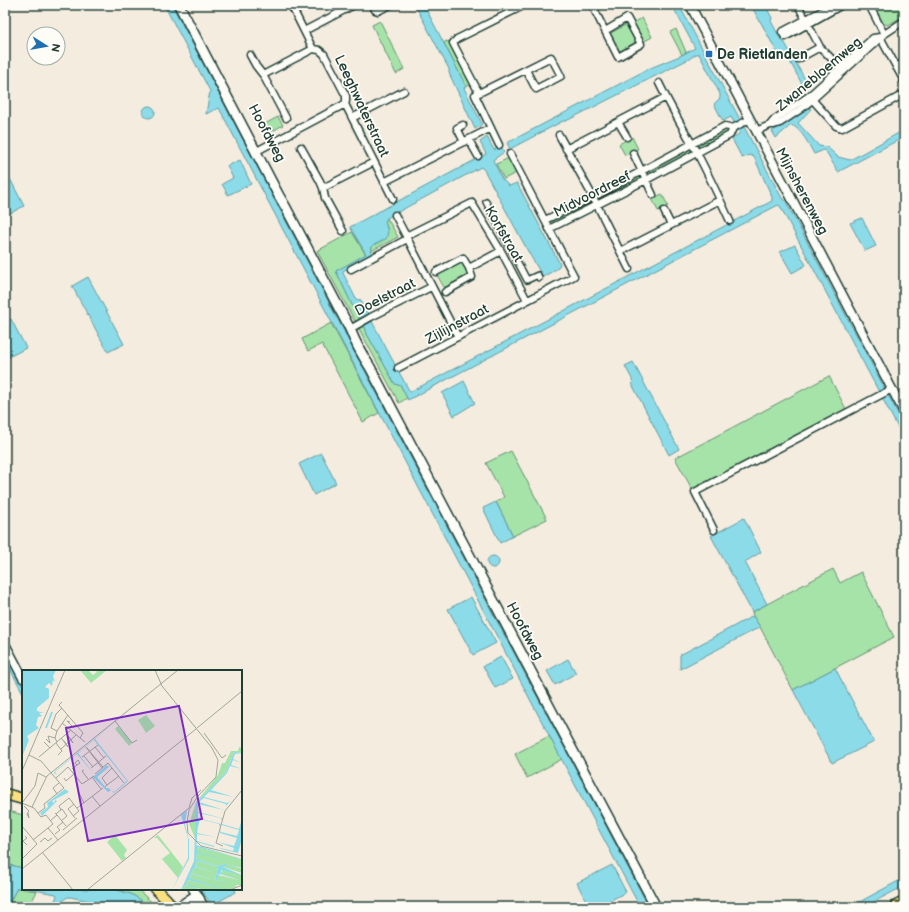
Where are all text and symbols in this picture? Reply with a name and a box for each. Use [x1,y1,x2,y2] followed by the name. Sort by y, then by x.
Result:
[26,26,66,66] north arrow
[772,33,865,115] street label: Zwanebloemweg
[48,43,62,53] text: N
[717,46,808,63] place label: De Rietlanden
[704,49,714,59] marker: De Rietlanden
[331,52,393,160] street label: Leeghwaterstraat
[245,101,289,165] street label: Hoofdweg
[772,145,832,237] street label: Mijnsherenweg
[551,167,634,221] street label: Midvoordreef
[481,203,527,266] street label: Korfstraat
[352,274,419,319] street label: Doelstraat
[422,300,492,348] street label: Zijlijnstraat
[503,599,547,663] street label: Hoofdweg
[22,670,242,890] inset map

